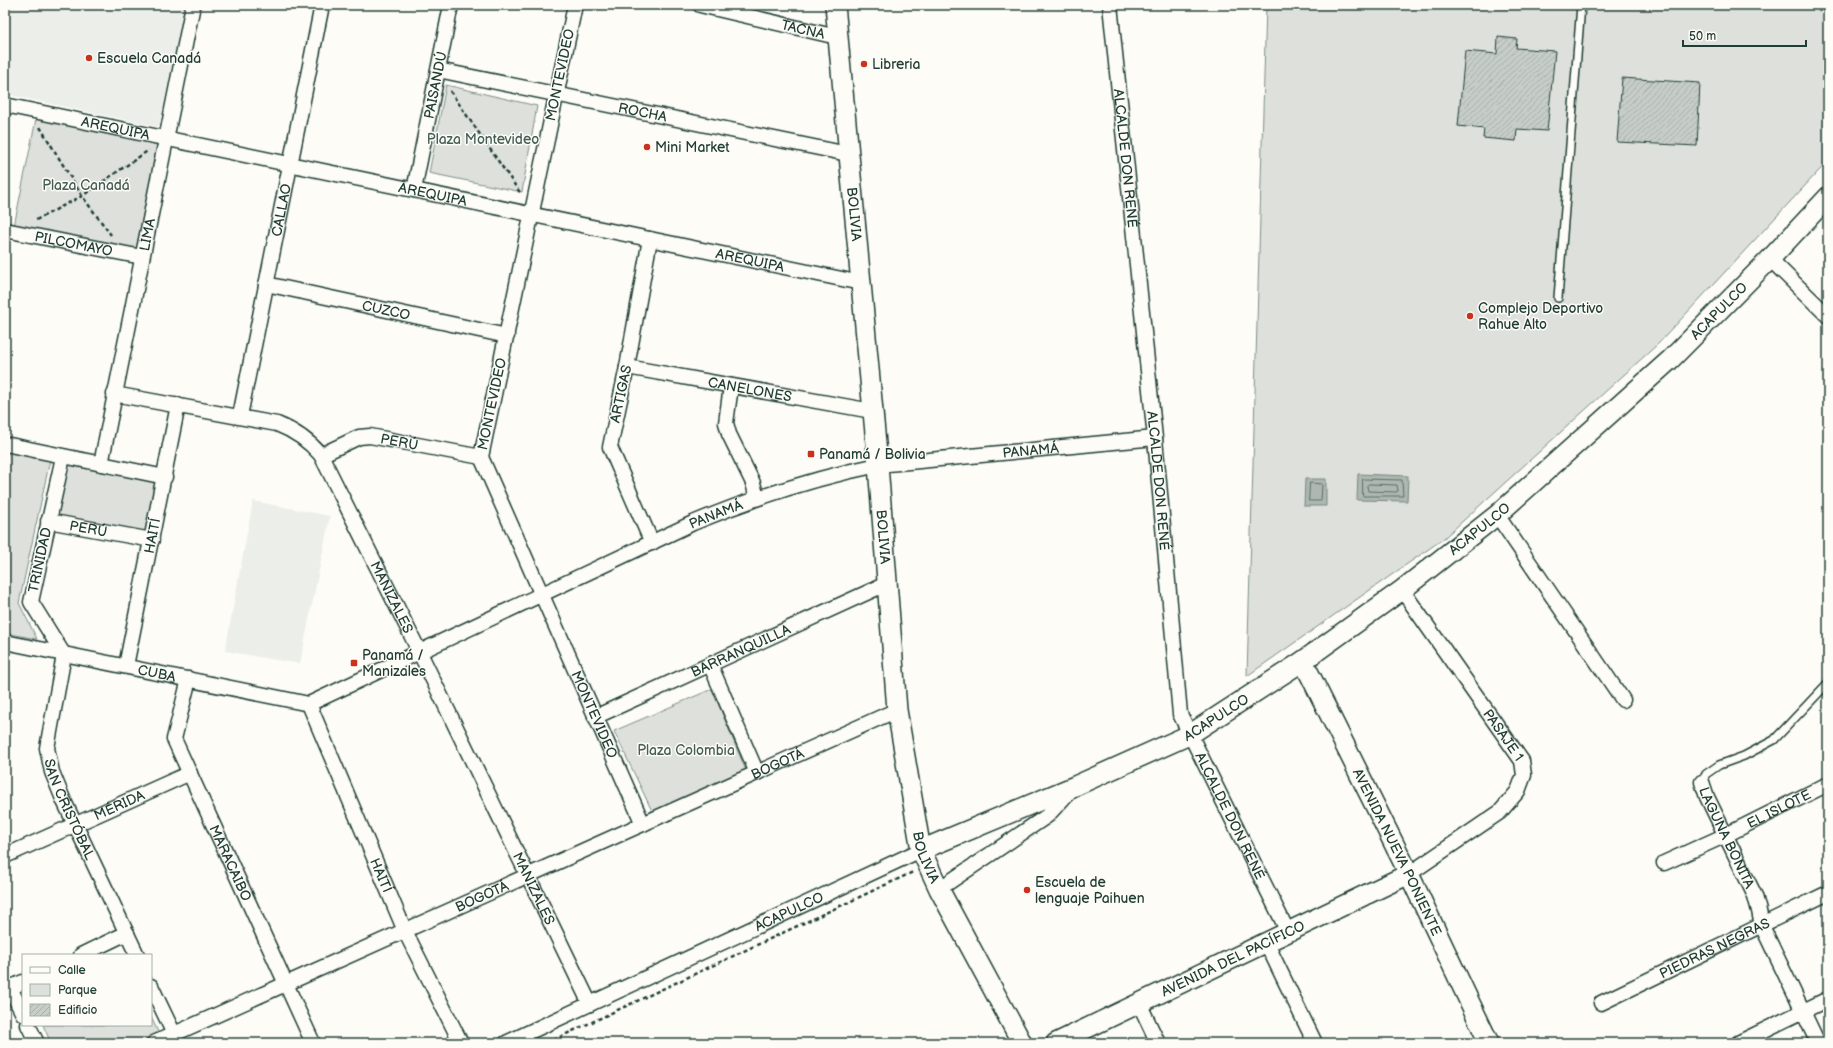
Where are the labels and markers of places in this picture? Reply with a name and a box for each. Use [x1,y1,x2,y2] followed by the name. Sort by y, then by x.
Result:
[97,50,201,67] place label: Escuela Canadá
[84,53,94,63] marker: Escuela Canadá
[872,56,921,73] place label: Libreria
[859,59,869,69] marker: Libreria
[655,139,730,156] place label: Mini Market
[642,142,652,152] marker: Mini Market
[1478,300,1603,333] place label: Complejo Deportivo Rahue Alto
[1465,311,1475,321] marker: Complejo Deportivo Rahue Alto
[819,446,926,463] place label: Panamá / Bolivia
[806,449,816,459] marker: Panamá / Bolivia
[362,647,426,680] place label: Panamá / Manizales
[349,658,359,668] marker: Panamá / Manizales
[1035,874,1145,907] place label: Escuela de lenguaje Paihuen
[1022,885,1032,895] marker: Escuela de lenguaje Paihuen

